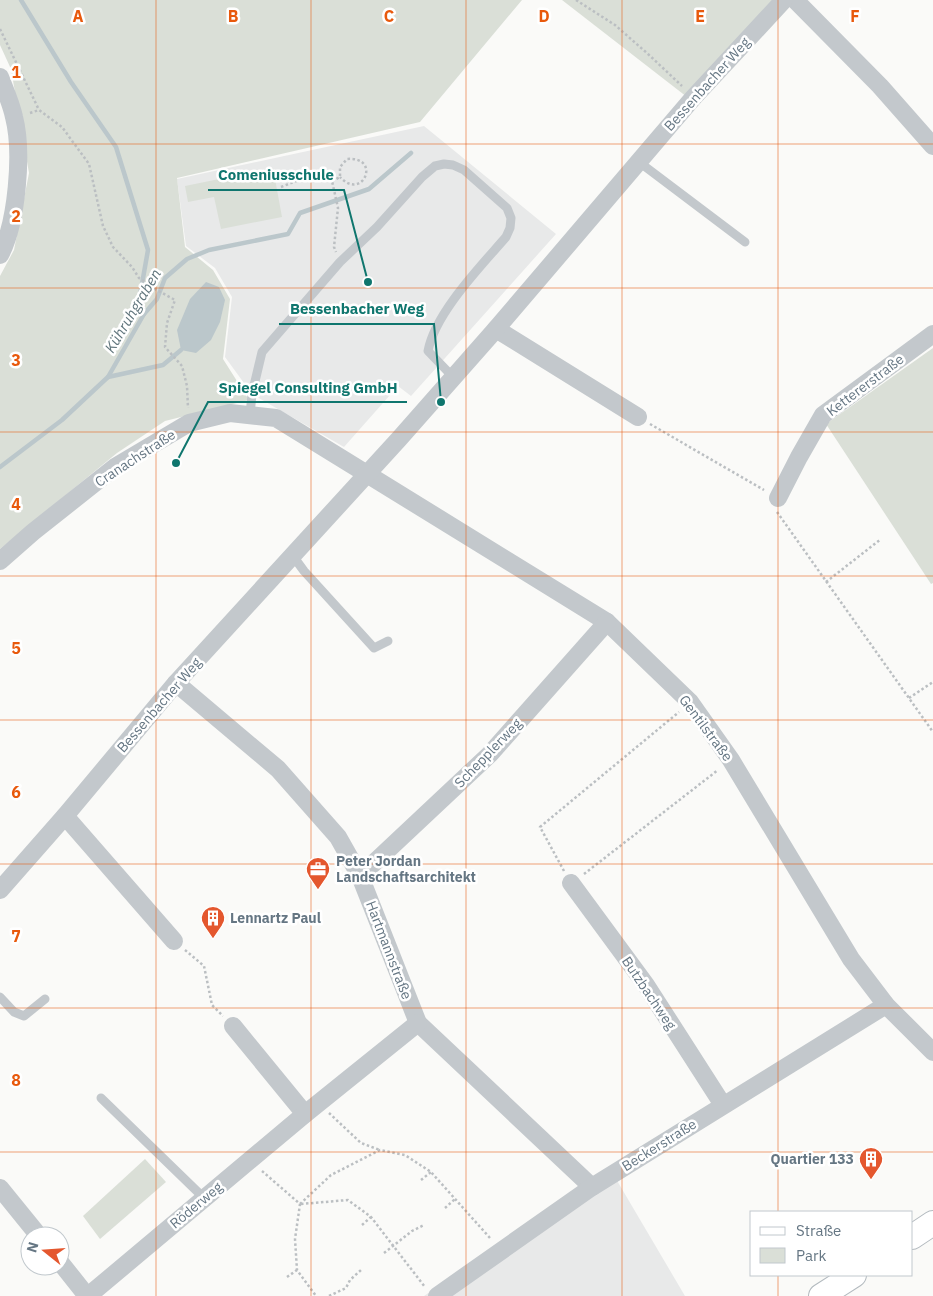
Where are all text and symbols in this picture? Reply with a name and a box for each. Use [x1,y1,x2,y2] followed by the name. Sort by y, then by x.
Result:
[73,6,84,26] text: A
[228,6,239,26] text: B
[384,6,394,26] text: C
[538,6,550,26] text: D
[695,6,705,26] text: E
[850,6,860,26] text: F
[660,33,754,135] street label: Bessenbacher Weg
[11,62,21,82] text: 1
[208,160,344,190] callout: Comeniusschule
[218,165,334,184] text: Comeniusschule
[11,206,21,226] text: 2
[100,265,165,356] water label: Kühruhgraben
[279,294,434,324] callout: Bessenbacher Weg
[290,299,425,318] text: Bessenbacher Weg
[11,350,21,370] text: 3
[823,350,908,420] street label: Kettererstraße
[208,372,407,402] callout: Spiegel Consulting GmbH
[218,378,398,397] text: Spiegel Consulting GmbH
[91,425,179,491] street label: Cranachstraße
[11,494,21,514] text: 4
[11,638,21,658] text: 5
[113,653,206,756] street label: Bessenbacher Weg
[675,691,737,765] street label: Gentilstraße
[450,714,526,791] street label: Schepplerweg
[11,782,21,802] text: 6
[336,852,476,886] place label: Peter Jordan Landschaftsarchitekt
[305,856,331,890] office icon: Peter Jordan Landschaftsarchitekt
[362,898,416,1002] street label: Hartmannstraße
[200,905,226,939] building icon: Lennartz Paul
[230,909,321,927] place label: Lennartz Paul
[11,926,21,946] text: 7
[618,953,681,1034] street label: Butzbachweg
[11,1070,21,1090] text: 8
[618,1115,700,1175] street label: Beckerstraße
[858,1146,884,1180] building icon: Quartier 133
[771,1150,854,1168] place label: Quartier 133
[166,1177,227,1232] street label: Röderweg
[750,1211,913,1276] legend
[796,1221,841,1240] text: Straße
[20,1226,70,1276] north arrow
[22,1240,43,1255] text: N
[796,1246,826,1265] text: Park

